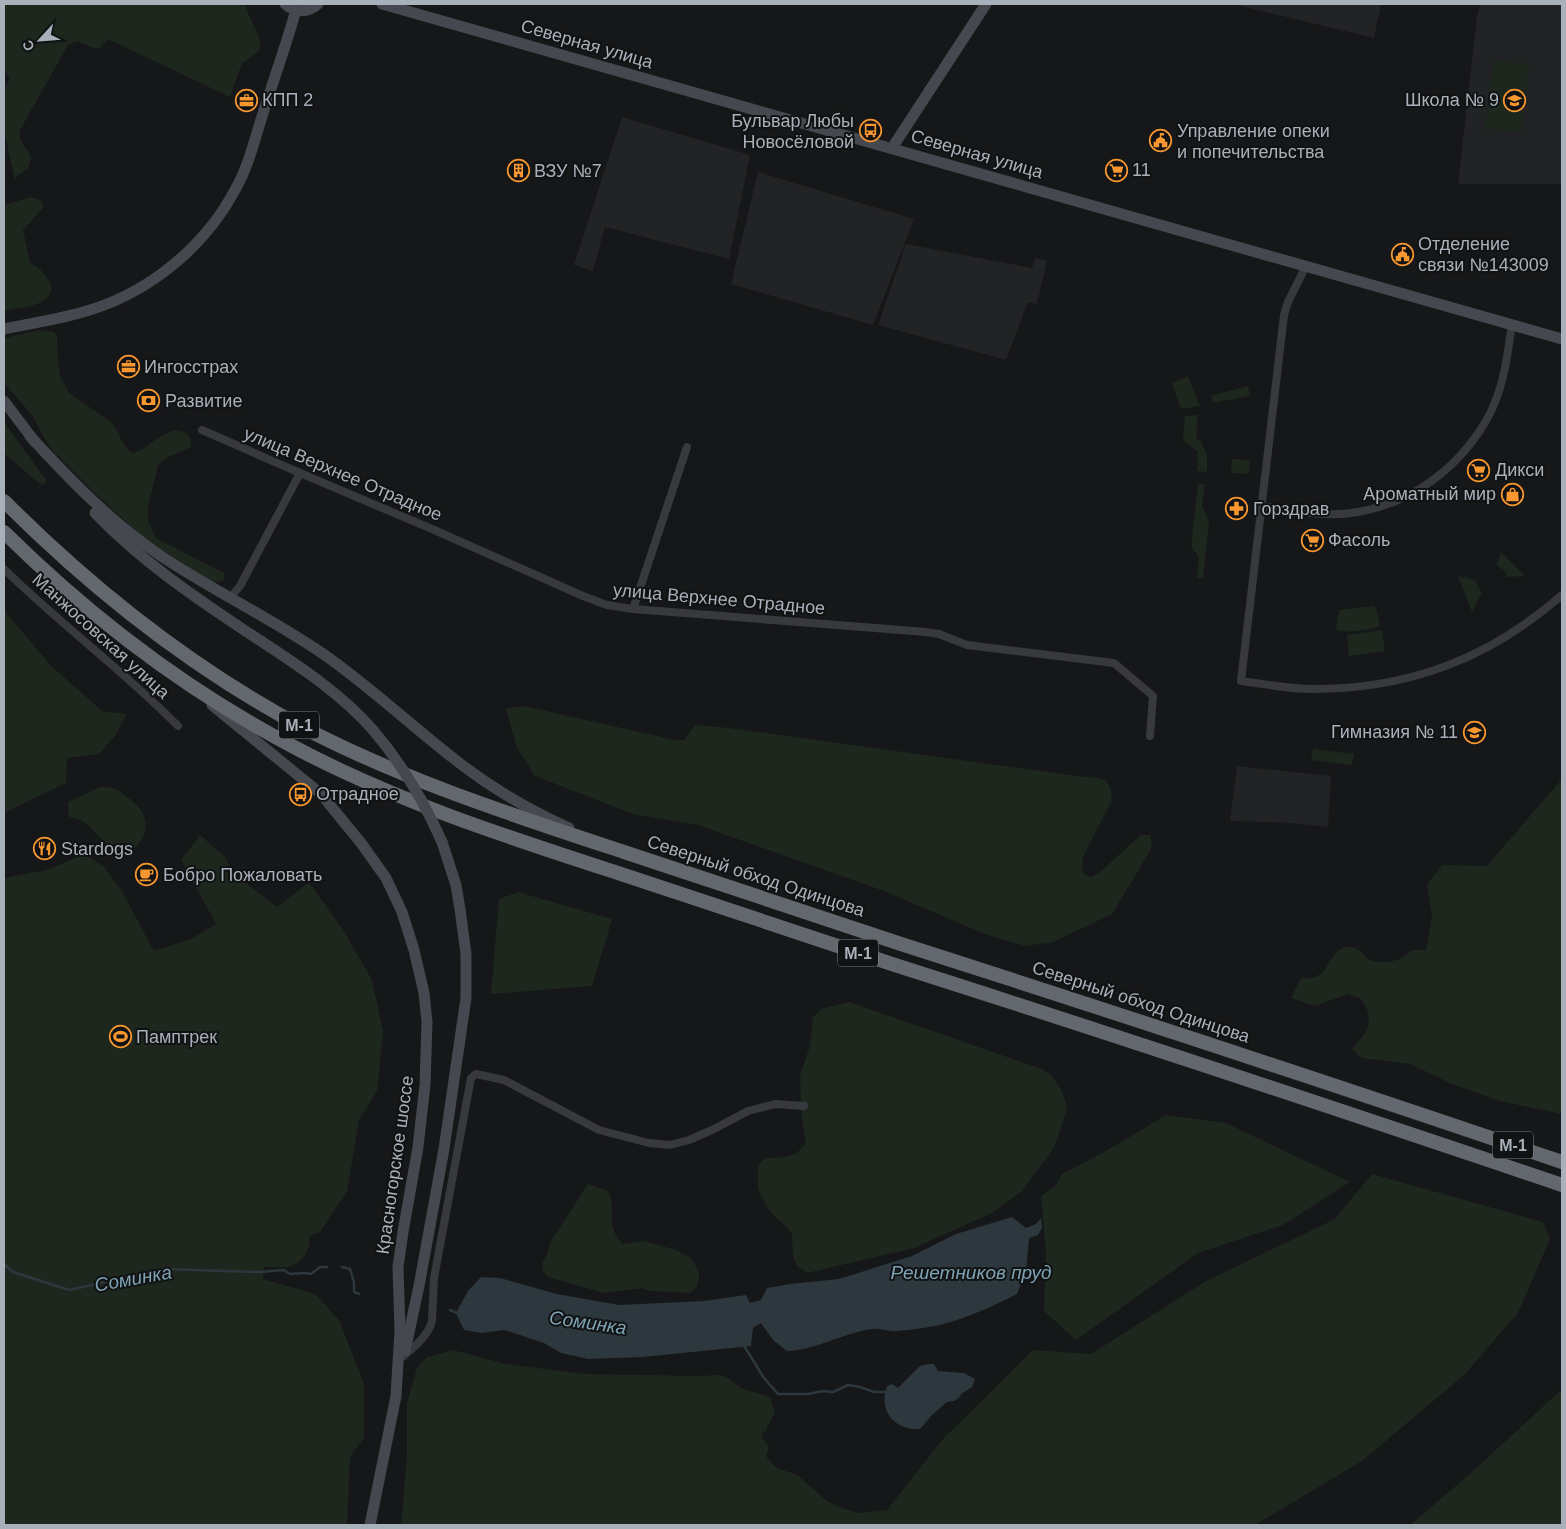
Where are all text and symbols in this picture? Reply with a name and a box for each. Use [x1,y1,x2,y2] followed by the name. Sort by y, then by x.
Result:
[15,15,65,65] north arrow
[519,16,656,73] street label: Северная улица
[19,38,38,54] text: С
[234,88,258,112] office icon: КПП 2
[1503,88,1527,112] school or university icon: Школа № 9
[262,90,313,110] place label: КПП 2
[1405,90,1499,110] place label: Школа № 9
[731,111,854,152] place label: Бульвар Любы Новосёловой
[858,119,882,143] bus stop icon: Бульвар Любы Новосёловой
[1177,121,1330,162] place label: Управление опеки и попечительства
[909,126,1046,183] street label: Северная улица
[1149,129,1173,153] public building icon: Управление опеки и попечительства
[1104,158,1128,182] supermarket icon: 11
[506,159,530,183] building icon: ВЗУ №7
[1132,160,1151,180] place label: 11
[534,161,602,181] place label: ВЗУ №7
[1418,234,1549,275] place label: Отделение связи №143009
[1390,242,1414,266] public building icon: Отделение связи №143009
[116,355,140,379] office icon: Ингосстрах
[144,357,238,377] place label: Ингосстрах
[137,389,161,413] bank icon: Развитие
[165,391,242,411] place label: Развитие
[241,423,445,525] street label: улица Верхнее Отрадное
[1467,458,1491,482] supermarket icon: Дикси
[1495,460,1544,480] place label: Дикси
[1500,482,1524,506] shop icon: Ароматный мир
[1363,484,1496,504] place label: Ароматный мир
[1225,497,1249,521] pharmacy icon: Горздрав
[1253,499,1329,519] place label: Горздрав
[1300,528,1324,552] supermarket icon: Фасоль
[1328,530,1390,550] place label: Фасоль
[28,569,174,703] street label: Манжосовская улица
[612,580,826,618] street label: улица Верхнее Отрадное
[279,712,319,738] road number: М-1
[1462,720,1486,744] school or university icon: Гимназия № 11
[1331,722,1458,742] place label: Гимназия № 11
[288,782,312,806] bus stop icon: Отрадное
[316,784,399,804] place label: Отрадное
[645,831,868,921] street label: Северный обход Одинцова
[33,837,57,861] restaurant icon: Stardogs
[61,839,133,859] place label: Stardogs
[135,863,159,887] cafe icon: Бобро Пожаловать
[163,865,322,885] place label: Бобро Пожаловать
[838,940,878,966] road number: М-1
[1030,957,1253,1047] street label: Северный обход Одинцова
[108,1025,132,1049] sports icon: Памптрек
[136,1027,217,1047] place label: Памптрек
[373,1074,417,1256] street label: Красногорское шоссе
[1493,1132,1533,1158] road number: М-1
[93,1261,173,1296] water label: Соминка
[890,1262,1052,1283] water label: Решетников пруд
[548,1307,628,1338] water label: Соминка

